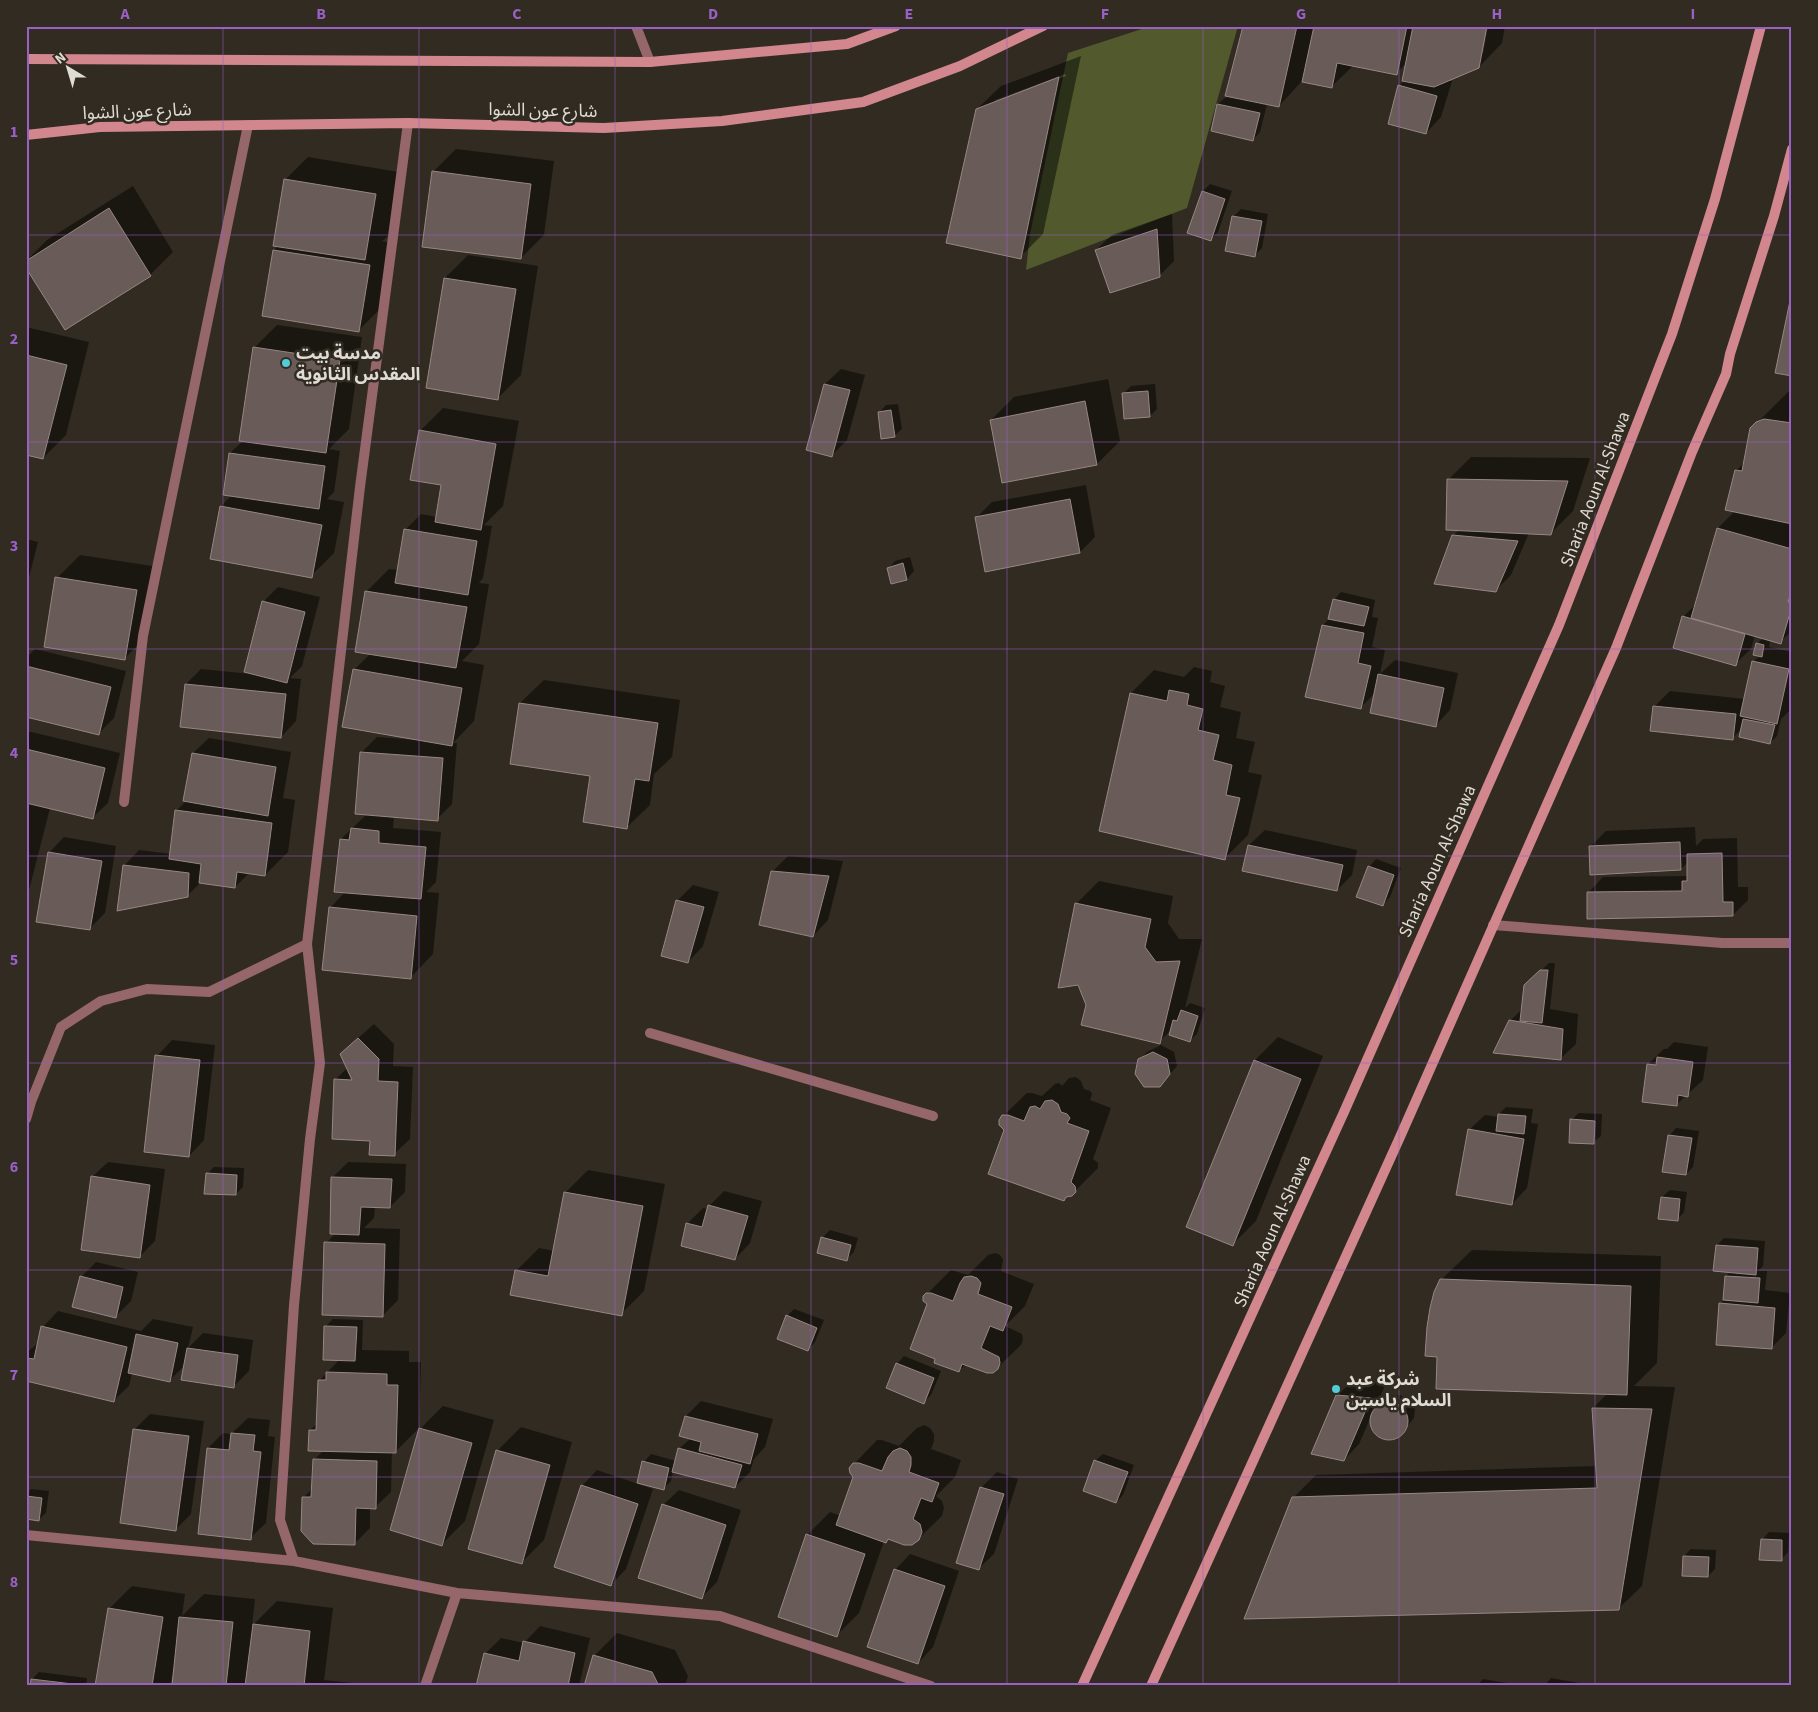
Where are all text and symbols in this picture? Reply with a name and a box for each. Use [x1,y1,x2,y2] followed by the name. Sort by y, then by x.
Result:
[119,3,130,25] text: A
[316,3,326,25] text: B
[512,3,522,25] text: C
[708,3,718,25] text: D
[905,3,913,25] text: E
[1101,3,1109,25] text: F
[1296,3,1306,25] text: G
[1492,3,1502,25] text: H
[1691,3,1695,25] text: I
[42,42,92,92] north arrow
[51,48,70,69] text: N
[82,97,192,127] street label: شارع عون الشوا
[488,97,598,125] street label: شارع عون الشوا
[10,121,18,143] text: 1
[10,328,18,350] text: 2
[296,341,421,387] place label: مدسة بيت المقدس الثانوية
[280,357,292,369] marker: مدسة بيت المقدس الثانوية
[1554,408,1637,570] street label: Sharia Aoun Al-Shawa
[10,535,18,557] text: 3
[10,742,19,764] text: 4
[1393,781,1482,941] street label: Sharia Aoun Al-Shawa
[10,949,18,971] text: 5
[1228,1151,1317,1311] street label: Sharia Aoun Al-Shawa
[10,1156,18,1178] text: 6
[10,1364,18,1386] text: 7
[1346,1367,1451,1413] place label: شركة عبد السلام ياسين
[1330,1383,1342,1395] marker: شركة عبد السلام ياسين
[10,1571,18,1593] text: 8

